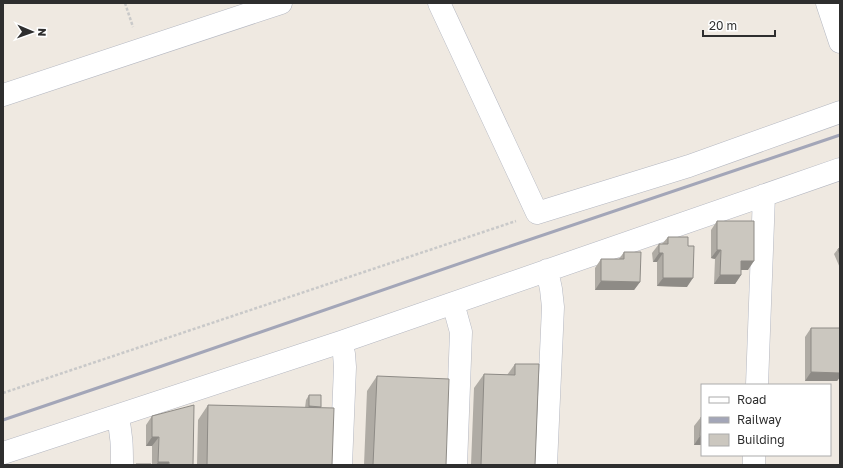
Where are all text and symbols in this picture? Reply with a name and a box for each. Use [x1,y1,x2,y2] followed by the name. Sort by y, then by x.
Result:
[12,12,52,52] north arrow
[703,12,775,38] scale bar
[709,18,737,33] text: 20 m
[36,28,49,37] text: N
[701,384,831,456] legend
[737,392,766,407] text: Road
[737,412,782,427] text: Railway
[737,432,785,447] text: Building

